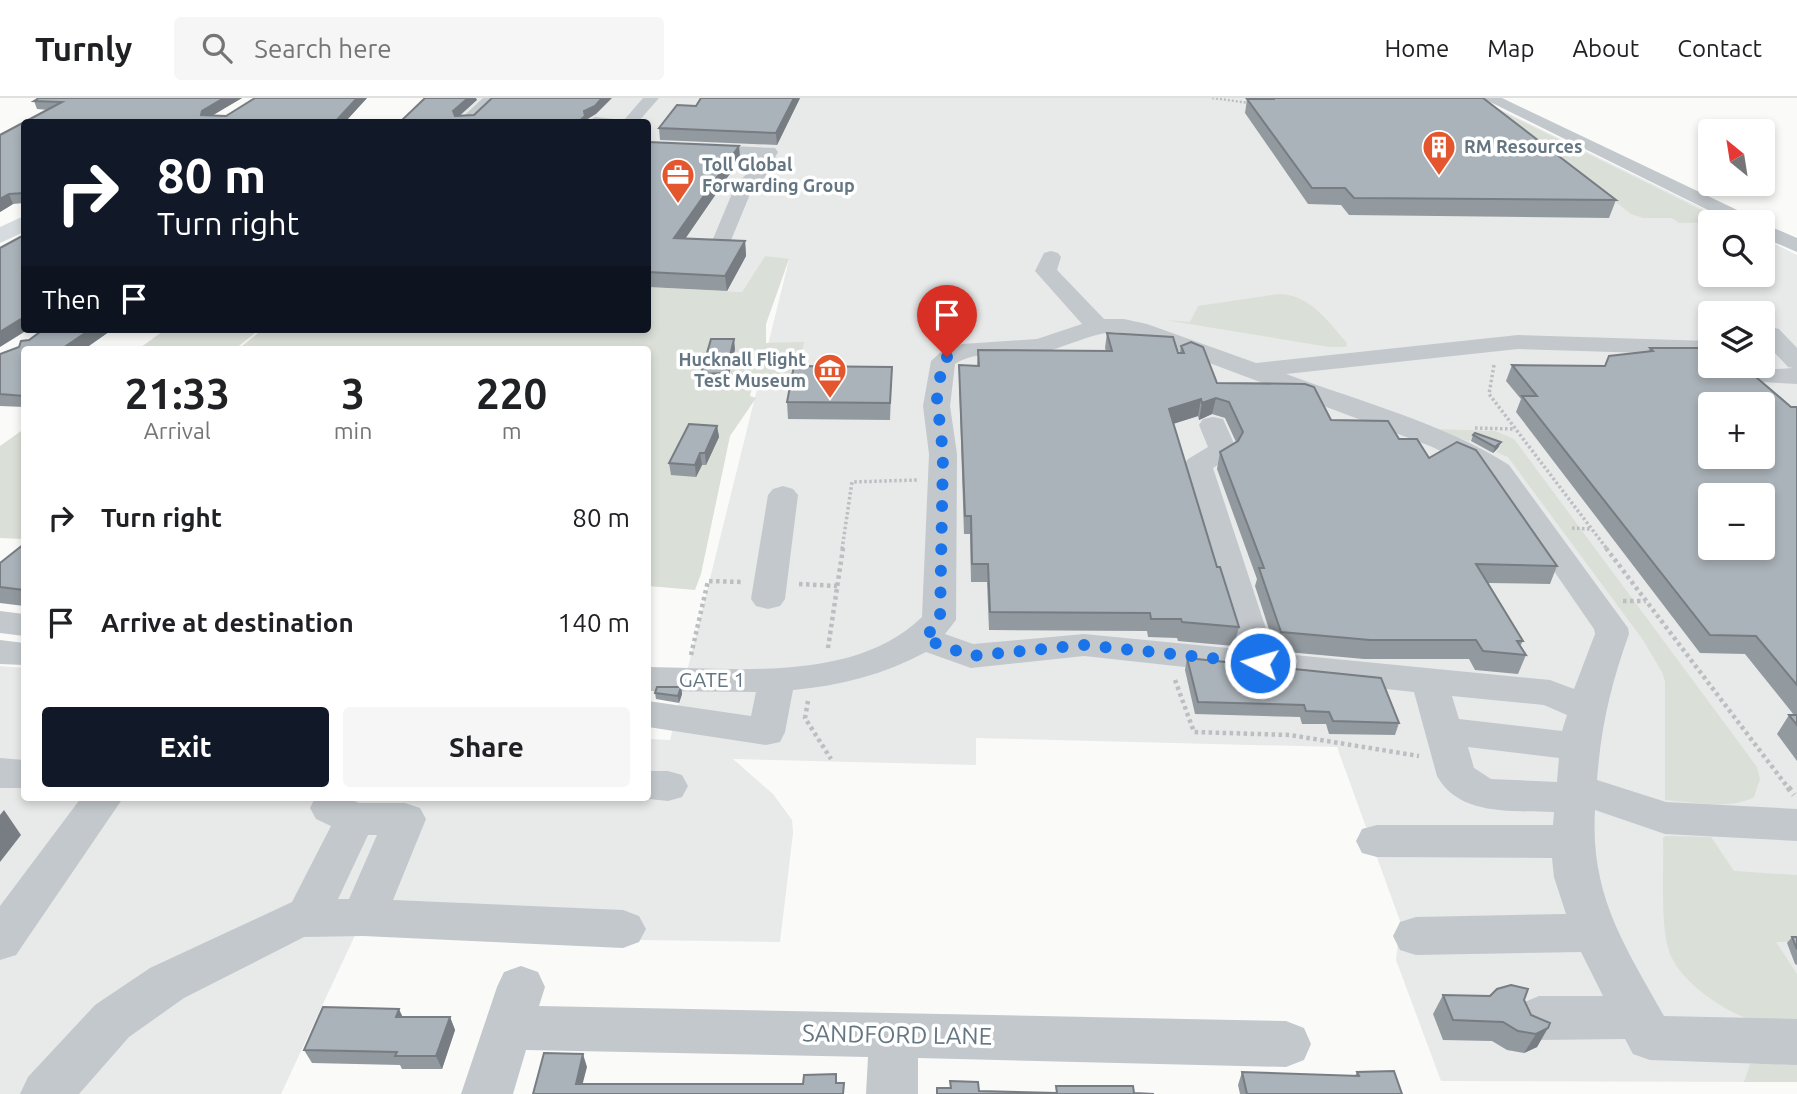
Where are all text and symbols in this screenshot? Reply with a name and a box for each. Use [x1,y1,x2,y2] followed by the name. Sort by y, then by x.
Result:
[174,17,664,80] search box
[198,29,236,67] icon: search
[35,30,132,67] text: Turnly
[254,34,392,63] text: Search here
[1384,35,1449,62] text: Home
[1487,35,1534,62] text: Map
[1572,35,1639,62] text: About
[1677,35,1762,62] text: Contact
[1698,119,1774,196] north arrow
[1698,119,1775,560] map controls
[1420,128,1458,177] building icon: RM Resources
[1464,136,1582,156] place label: RM Resources
[42,147,133,238] icon: right
[157,147,266,202] text: 80 m
[702,154,855,195] place label: Toll Global Forwarding Group
[659,156,697,205] office icon: Toll Global Forwarding Group
[157,205,299,241] text: Turn right
[1698,210,1775,287] button: search
[115,280,153,318] icon: arrive
[42,285,101,314] text: Then
[917,285,977,357] pin
[928,296,966,334] icon: arrive
[1698,301,1775,378] button: layers
[679,349,806,390] place label: Hucknall Flight Test Museum
[811,351,849,400] museum icon: Hucknall Flight Test Museum
[125,370,230,417] text: 21:33
[341,370,365,417] text: 3
[476,370,547,417] text: 220
[1698,392,1775,469] button: +
[144,418,211,443] text: Arrival
[334,418,372,443] text: min
[502,418,522,443] text: m
[1698,483,1775,560] button: −
[42,499,80,537] icon: right
[101,503,222,532] text: Turn right
[572,503,630,532] text: 80 m
[42,604,80,642] icon: arrive
[101,608,354,637] text: Arrive at destination
[558,608,630,637] text: 140 m
[1223,626,1297,700] position arrow
[679,667,745,691] street label: GATE 1
[42,707,329,787] button: Exit
[343,707,630,787] button: Share
[802,1019,992,1050] street label: SANDFORD LANE

